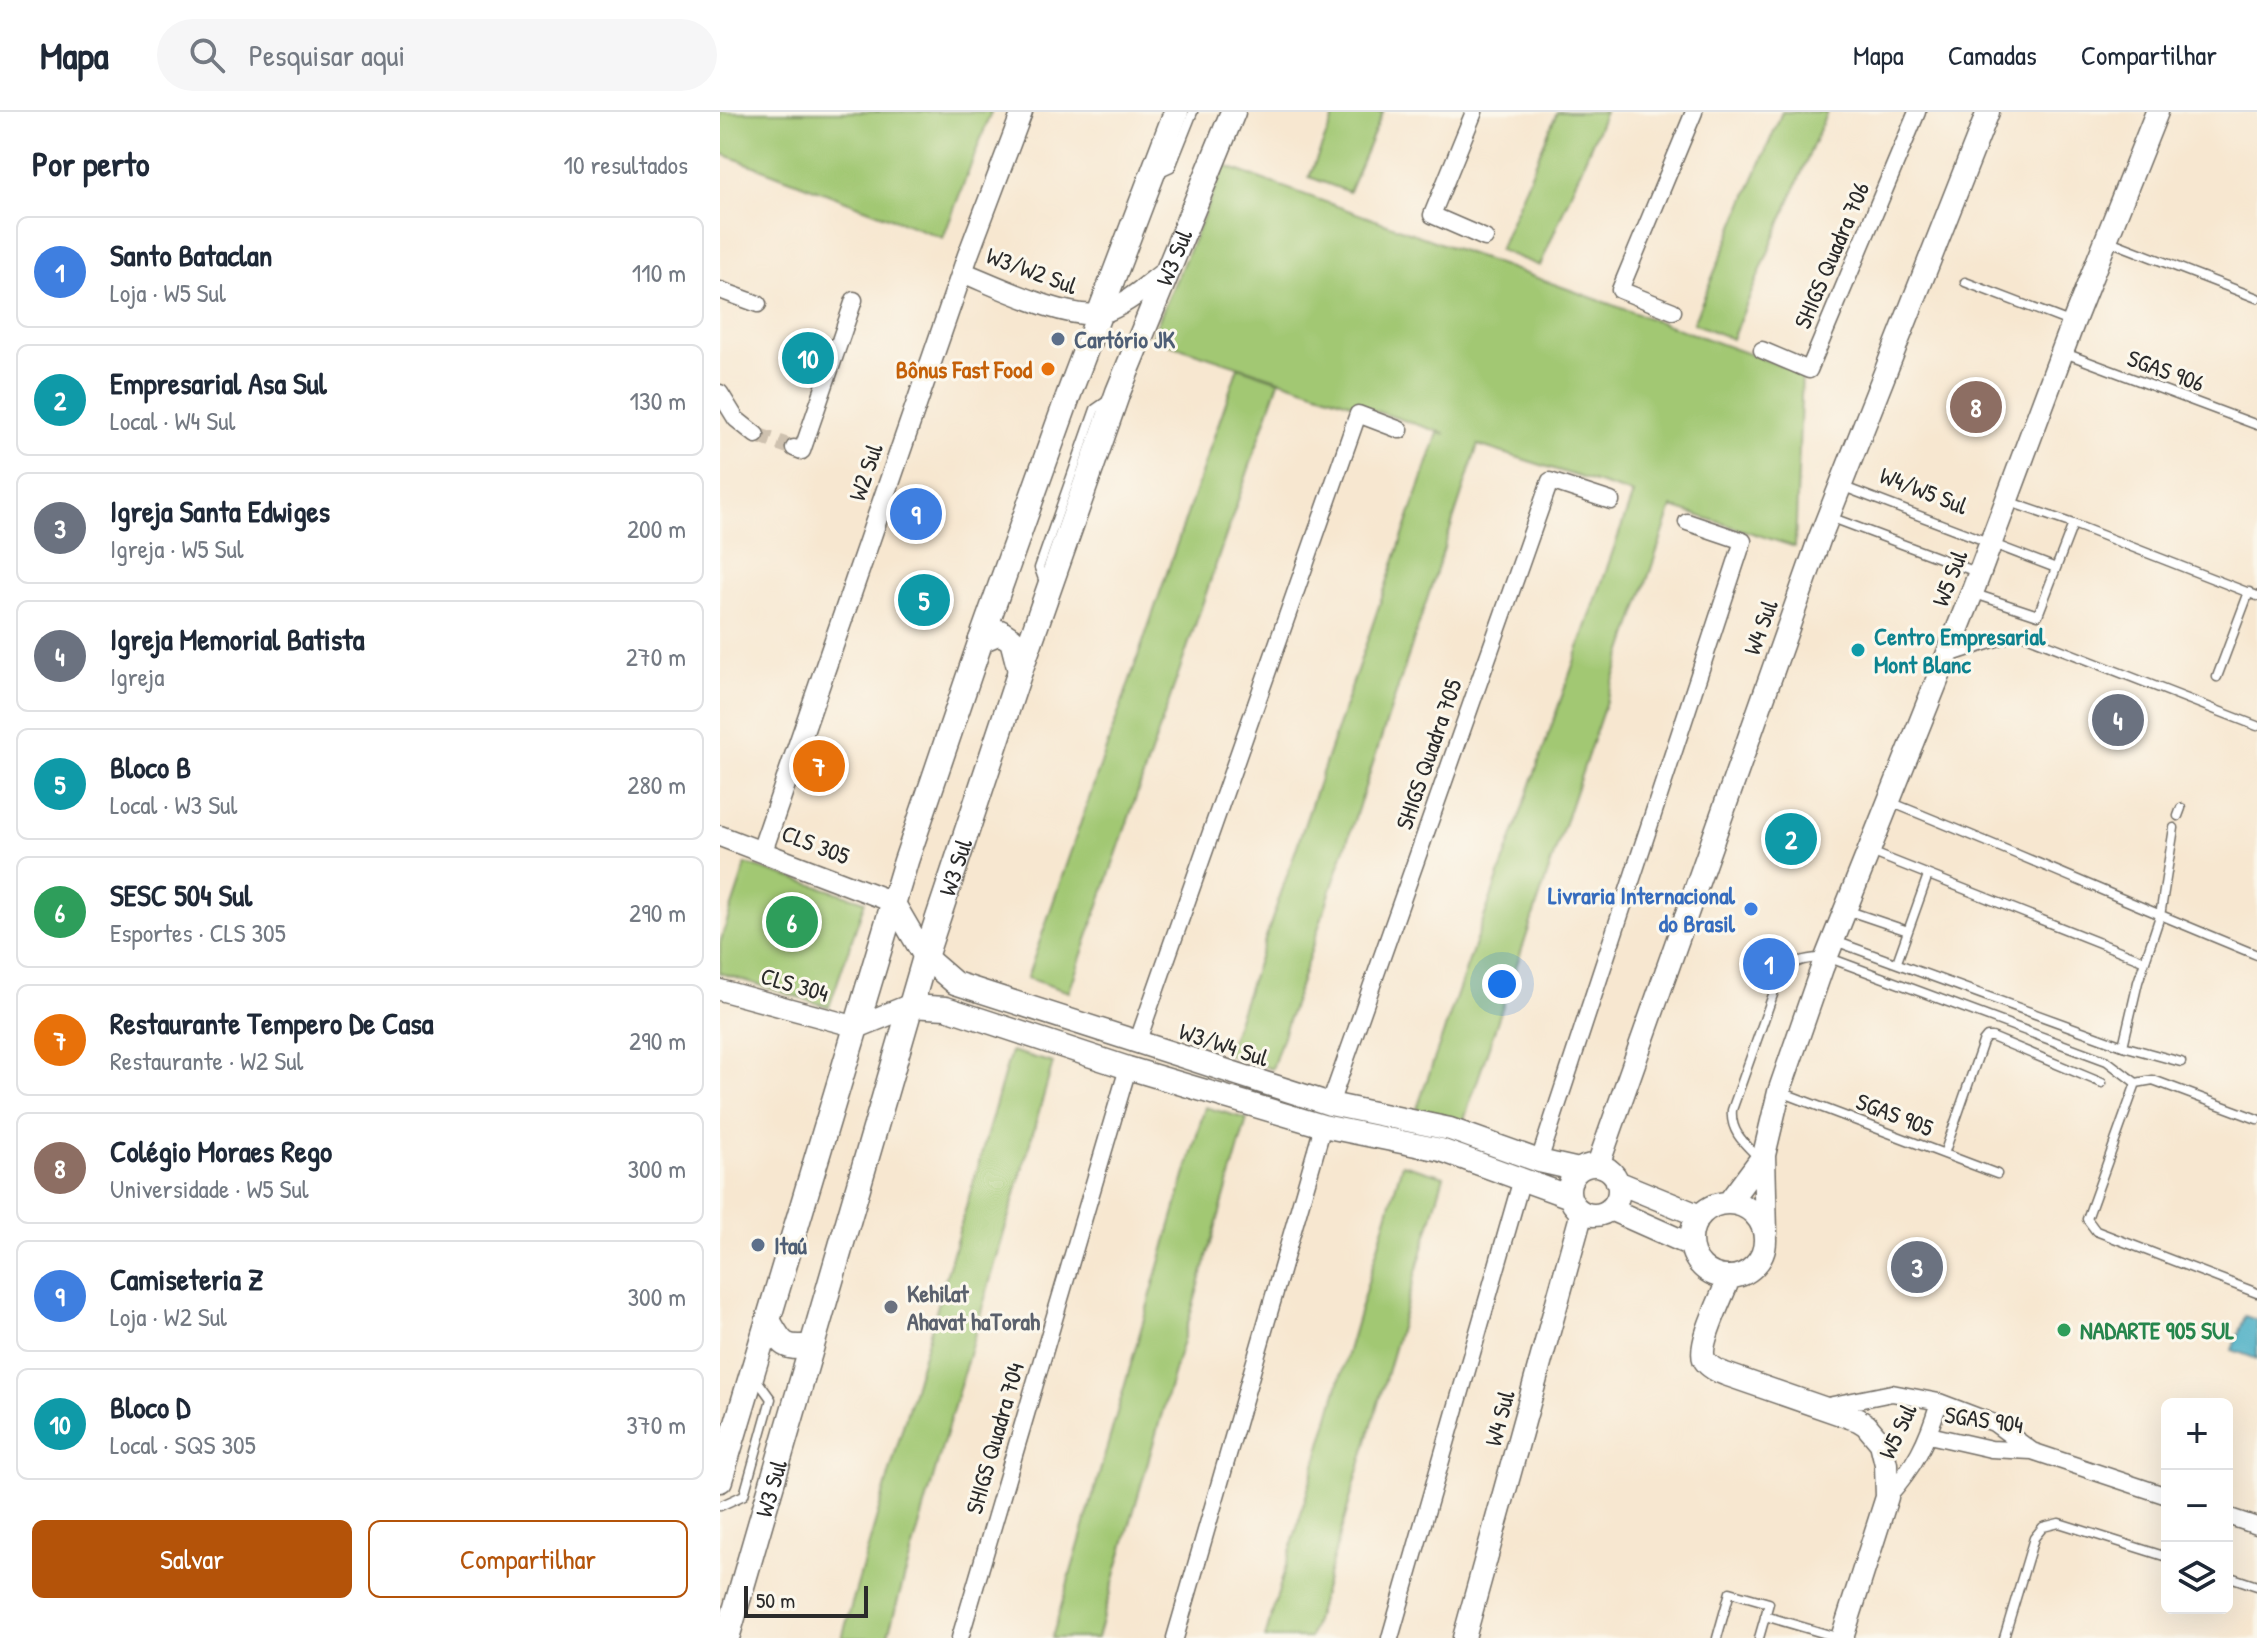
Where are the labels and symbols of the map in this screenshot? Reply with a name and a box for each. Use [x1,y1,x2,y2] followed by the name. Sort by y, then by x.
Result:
[1786,177,1876,333] street label: SHIGS Quadra 706
[1148,224,1199,290] street label: W3 Sul
[982,239,1082,301] street label: W3/W2 Sul
[1074,323,1175,355] place label: Cartório JK
[782,328,834,388] pin: 10
[1049,330,1067,348] marker: Cartório JK
[2123,341,2209,399] street label: SGAS 906
[896,353,1033,385] place label: Bônus Fast Food
[1039,360,1057,378] marker: Bônus Fast Food
[1950,377,2002,437] pin: 8
[840,439,890,505] street label: W2 Sul
[1876,459,1973,522] street label: W4/W5 Sul
[890,484,942,544] pin: 9
[1924,545,1974,611] street label: W5 Sul
[898,570,950,630] pin: 5
[1735,594,1785,659] street label: W4 Sul
[1874,620,2046,680] place label: Centro Empresarial Mont Blanc
[1849,641,1867,659] marker: Centro Empresarial Mont Blanc
[1387,675,1469,833] street label: SHIGS Quadra 705
[2092,690,2144,750] pin: 4
[793,736,845,796] pin: 7
[1765,809,1817,869] pin: 2
[777,816,855,872] street label: CLS 305
[931,834,979,900] street label: W3 Sul
[1548,879,1736,939] place label: Livraria Internacional do Brasil
[766,892,818,952] pin: 6
[1742,900,1760,918] marker: Livraria Internacional do Brasil
[1743,934,1795,994] pin: 1
[757,959,833,1009] street label: CLS 304
[1482,964,1522,1004] your location
[1175,1015,1273,1074] street label: W3/W4 Sul
[1852,1085,1938,1143] street label: SGAS 905
[774,1229,807,1261] place label: Itaú
[749,1236,767,1254] marker: Itaú
[1891,1237,1943,1297] pin: 3
[907,1277,1040,1337] place label: Kehilat Ahavat haTorah
[882,1298,900,1316] marker: Kehilat Ahavat haTorah
[2080,1314,2234,1346] place label: NADARTE 905 SUL
[2055,1321,2073,1339] marker: NADARTE 905 SUL
[957,1359,1031,1517] street label: SHIGS Quadra 704
[1476,1386,1522,1449] street label: W4 Sul
[1870,1398,1924,1464] street label: W5 Sul
[1942,1398,2026,1440] street label: SGAS 904
[747,1455,794,1521] street label: W3 Sul
[744,1582,868,1618] scale bar

